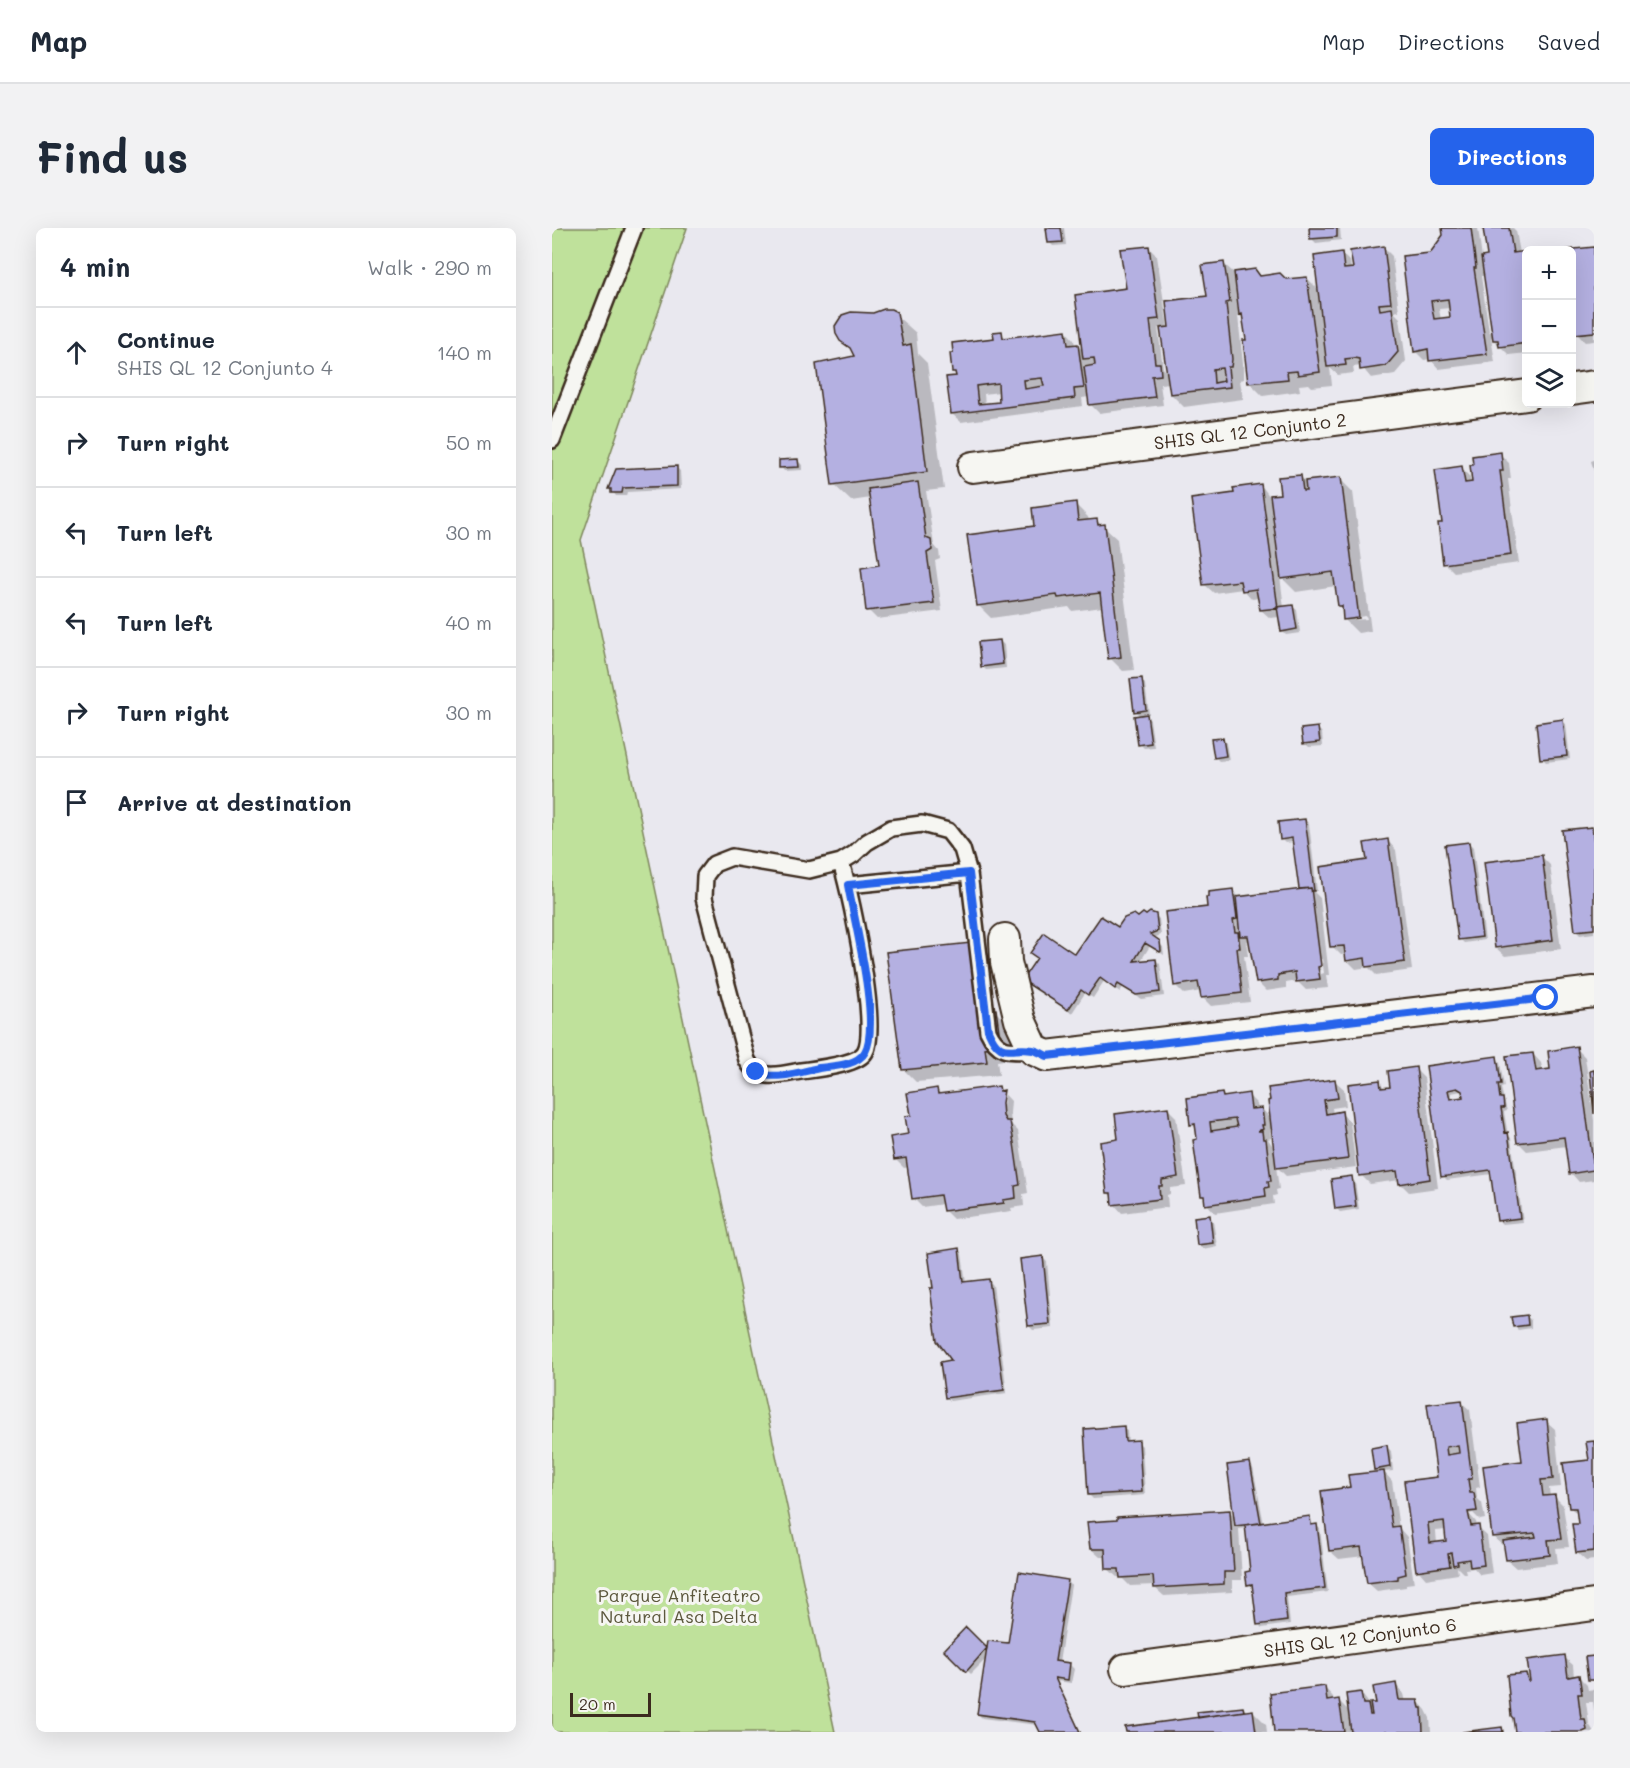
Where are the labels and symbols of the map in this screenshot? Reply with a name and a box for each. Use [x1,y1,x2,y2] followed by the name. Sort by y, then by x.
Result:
[1152,407,1348,455] street label: SHIS QL 12 Conjunto 2
[1532,984,1558,1010] route start
[742,1058,768,1084] route end
[598,1583,761,1628] park label: Parque Anfiteatro Natural Asa Delta
[1262,1612,1458,1662] street label: SHIS QL 12 Conjunto 6
[570,1690,651,1718] scale bar

